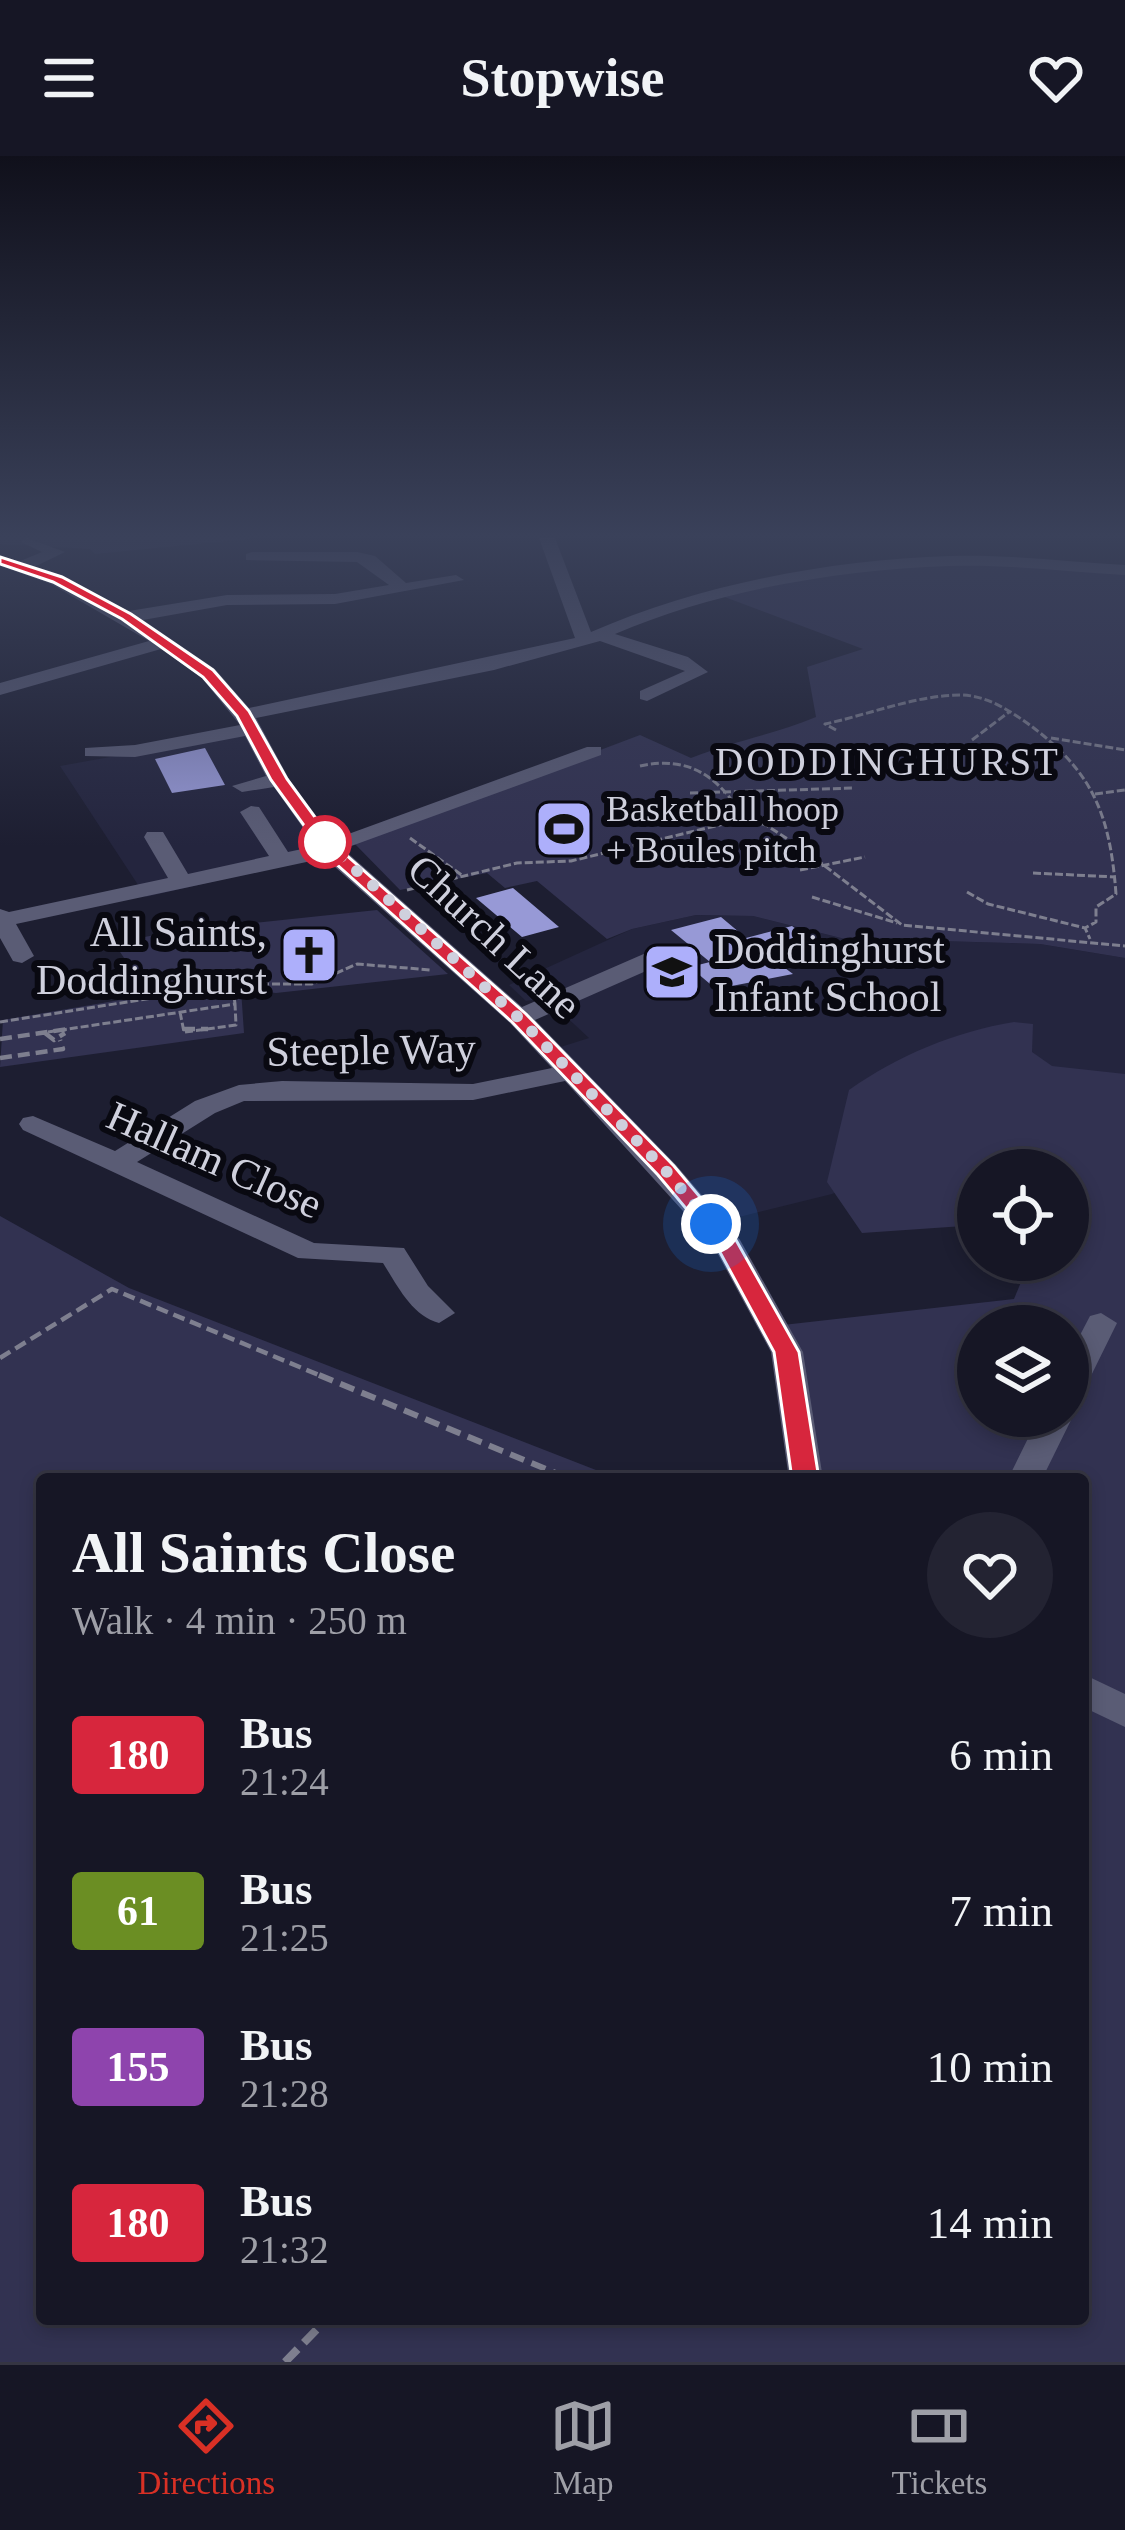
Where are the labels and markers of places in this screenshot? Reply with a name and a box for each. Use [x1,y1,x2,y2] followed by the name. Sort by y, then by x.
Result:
[606,789,839,870] place label: Basketball hoop + Boules pitch
[533,798,595,860] sports icon: Basketball hoop + Boules pitch
[300,817,350,867] unlabelled marker
[36,909,267,1003] place label: All Saints, Doddinghurst
[278,924,340,986] church icon: All Saints, Doddinghurst
[714,926,945,1020] place label: Doddinghurst Infant School
[641,941,703,1003] school or university icon: Doddinghurst Infant School

